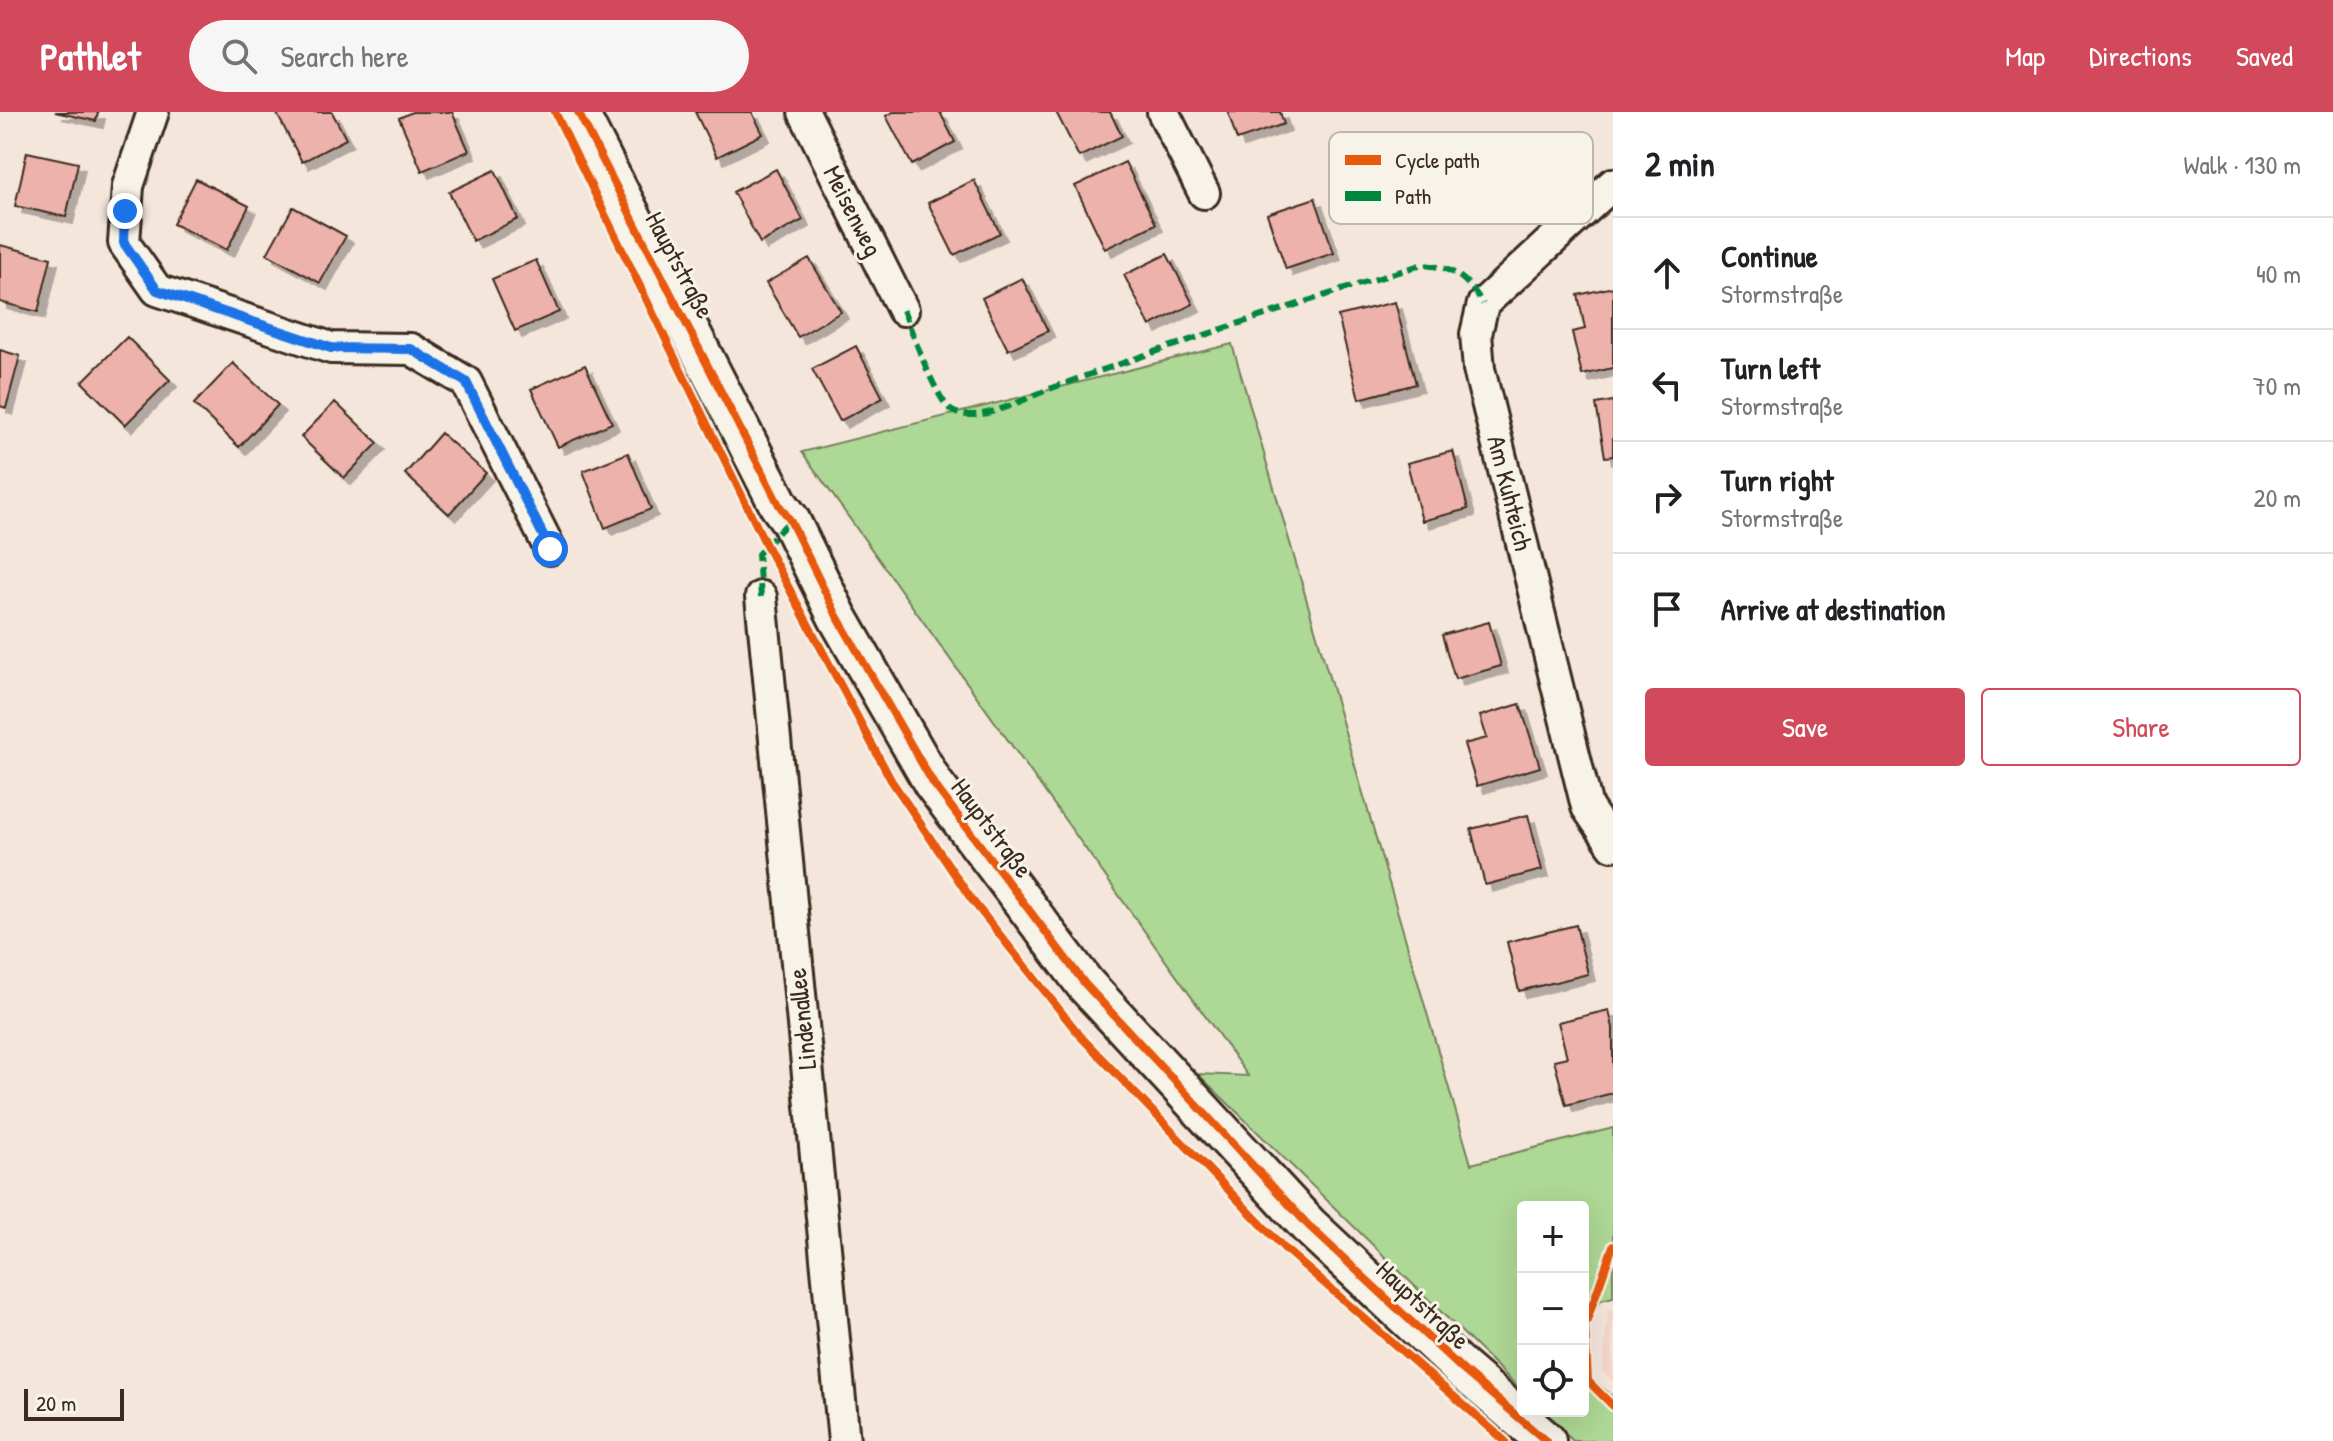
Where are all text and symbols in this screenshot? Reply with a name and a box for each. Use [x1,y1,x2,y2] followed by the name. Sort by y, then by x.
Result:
[189,20,749,92] search box
[40,30,141,82] text: Pathlet
[217,34,261,78] icon: search
[281,36,409,76] text: Search here
[2005,37,2045,75] text: Map
[2089,37,2192,75] text: Directions
[2236,37,2293,75] text: Saved
[1329,132,1593,224] legend
[1645,141,1715,187] text: 2 min
[1395,145,1479,175] text: Cycle path
[2184,147,2301,182] text: Walk · 130 m
[816,159,891,262] street label: Meisenweg
[1395,181,1431,211] text: Path
[107,193,143,229] route end
[638,205,723,324] street label: Hauptstraße
[1721,236,1818,276] text: Continue
[1645,251,1689,295] icon: ahead
[2256,256,2301,291] text: 40 m
[1721,276,1843,311] text: Stormstraße
[1721,348,1820,388] text: Turn left
[1645,363,1689,407] icon: left
[2253,368,2301,403] text: 70 m
[1721,388,1843,423] text: Stormstraße
[1479,432,1542,554] street label: Am Kuhteich
[1721,460,1834,500] text: Turn right
[1645,475,1689,519] icon: right
[2254,480,2301,515] text: 20 m
[1721,500,1843,535] text: Stormstraße
[532,531,568,567] route start
[1645,587,1689,631] icon: arrive
[1721,589,1946,629] text: Arrive at destination
[1645,688,1965,766] button: Save
[1981,688,2301,766] button: Share
[943,771,1041,885] street label: Hauptstraße
[779,967,824,1071] street label: Lindenallee
[1517,1201,1589,1417] map controls
[1517,1201,1589,1273] button: +
[1369,1252,1478,1357] street label: Hauptstraße
[1517,1273,1589,1345] button: −
[1517,1345,1589,1417] button: locate
[24,1385,124,1421] scale bar
[36,1388,76,1418] text: 20 m

